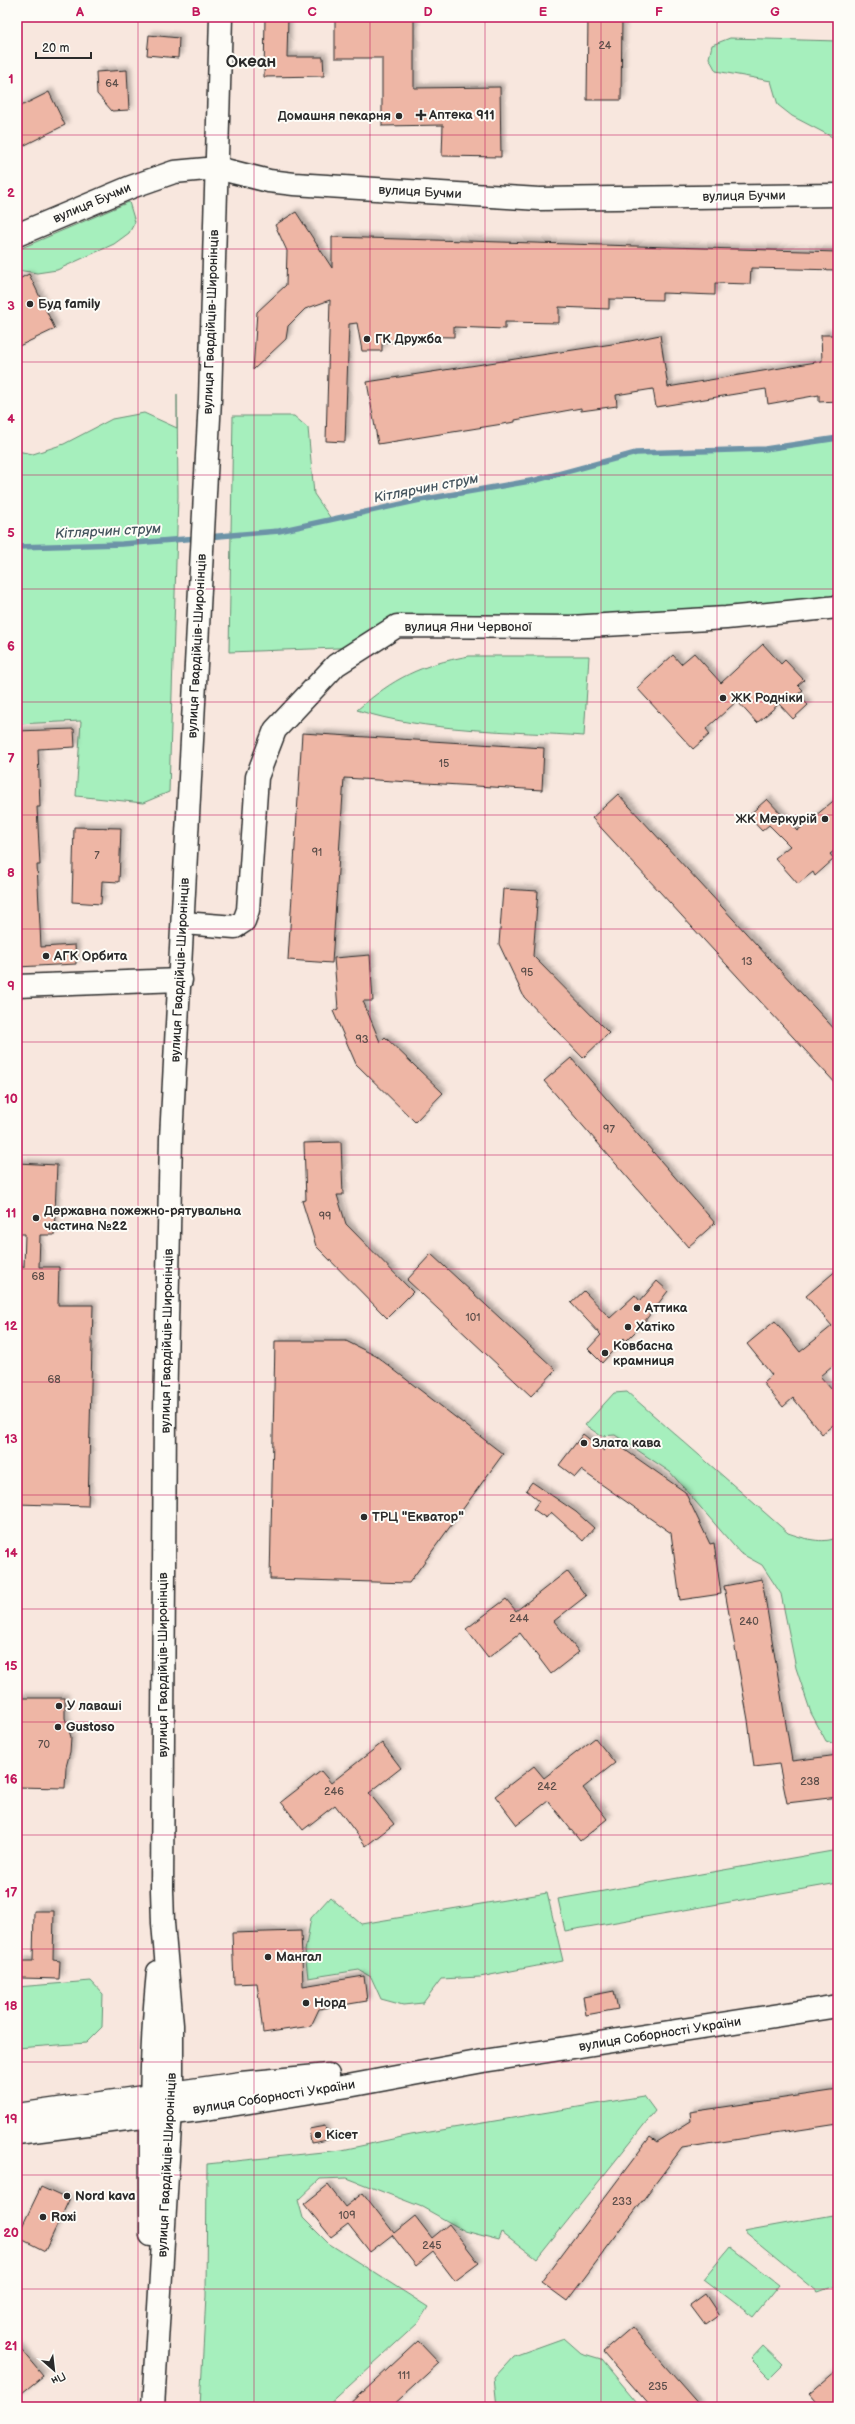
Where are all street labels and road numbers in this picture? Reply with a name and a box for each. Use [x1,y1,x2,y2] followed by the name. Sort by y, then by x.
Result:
[51,179,133,227] street label: вулиця Бучми
[378,182,462,202] street label: вулиця Бучми
[702,187,786,205] street label: вулиця Бучми
[200,229,222,415] street label: вулиця Гвардійців-Широнінців
[184,553,210,739] street label: вулиця Гвардійців-Широнінців
[404,619,532,635] street label: вулиця Яни Червоної
[167,877,193,1063] street label: вулиця Гвардійців-Широнінців
[157,1248,177,1434] street label: вулиця Гвардійців-Широнінців
[155,1572,171,1757] street label: вулиця Гвардійців-Широнінців
[578,2013,742,2055] street label: вулиця Соборності України
[154,2072,180,2258] street label: вулиця Гвардійців-Широнінців
[192,2076,356,2118] street label: вулиця Соборності України

